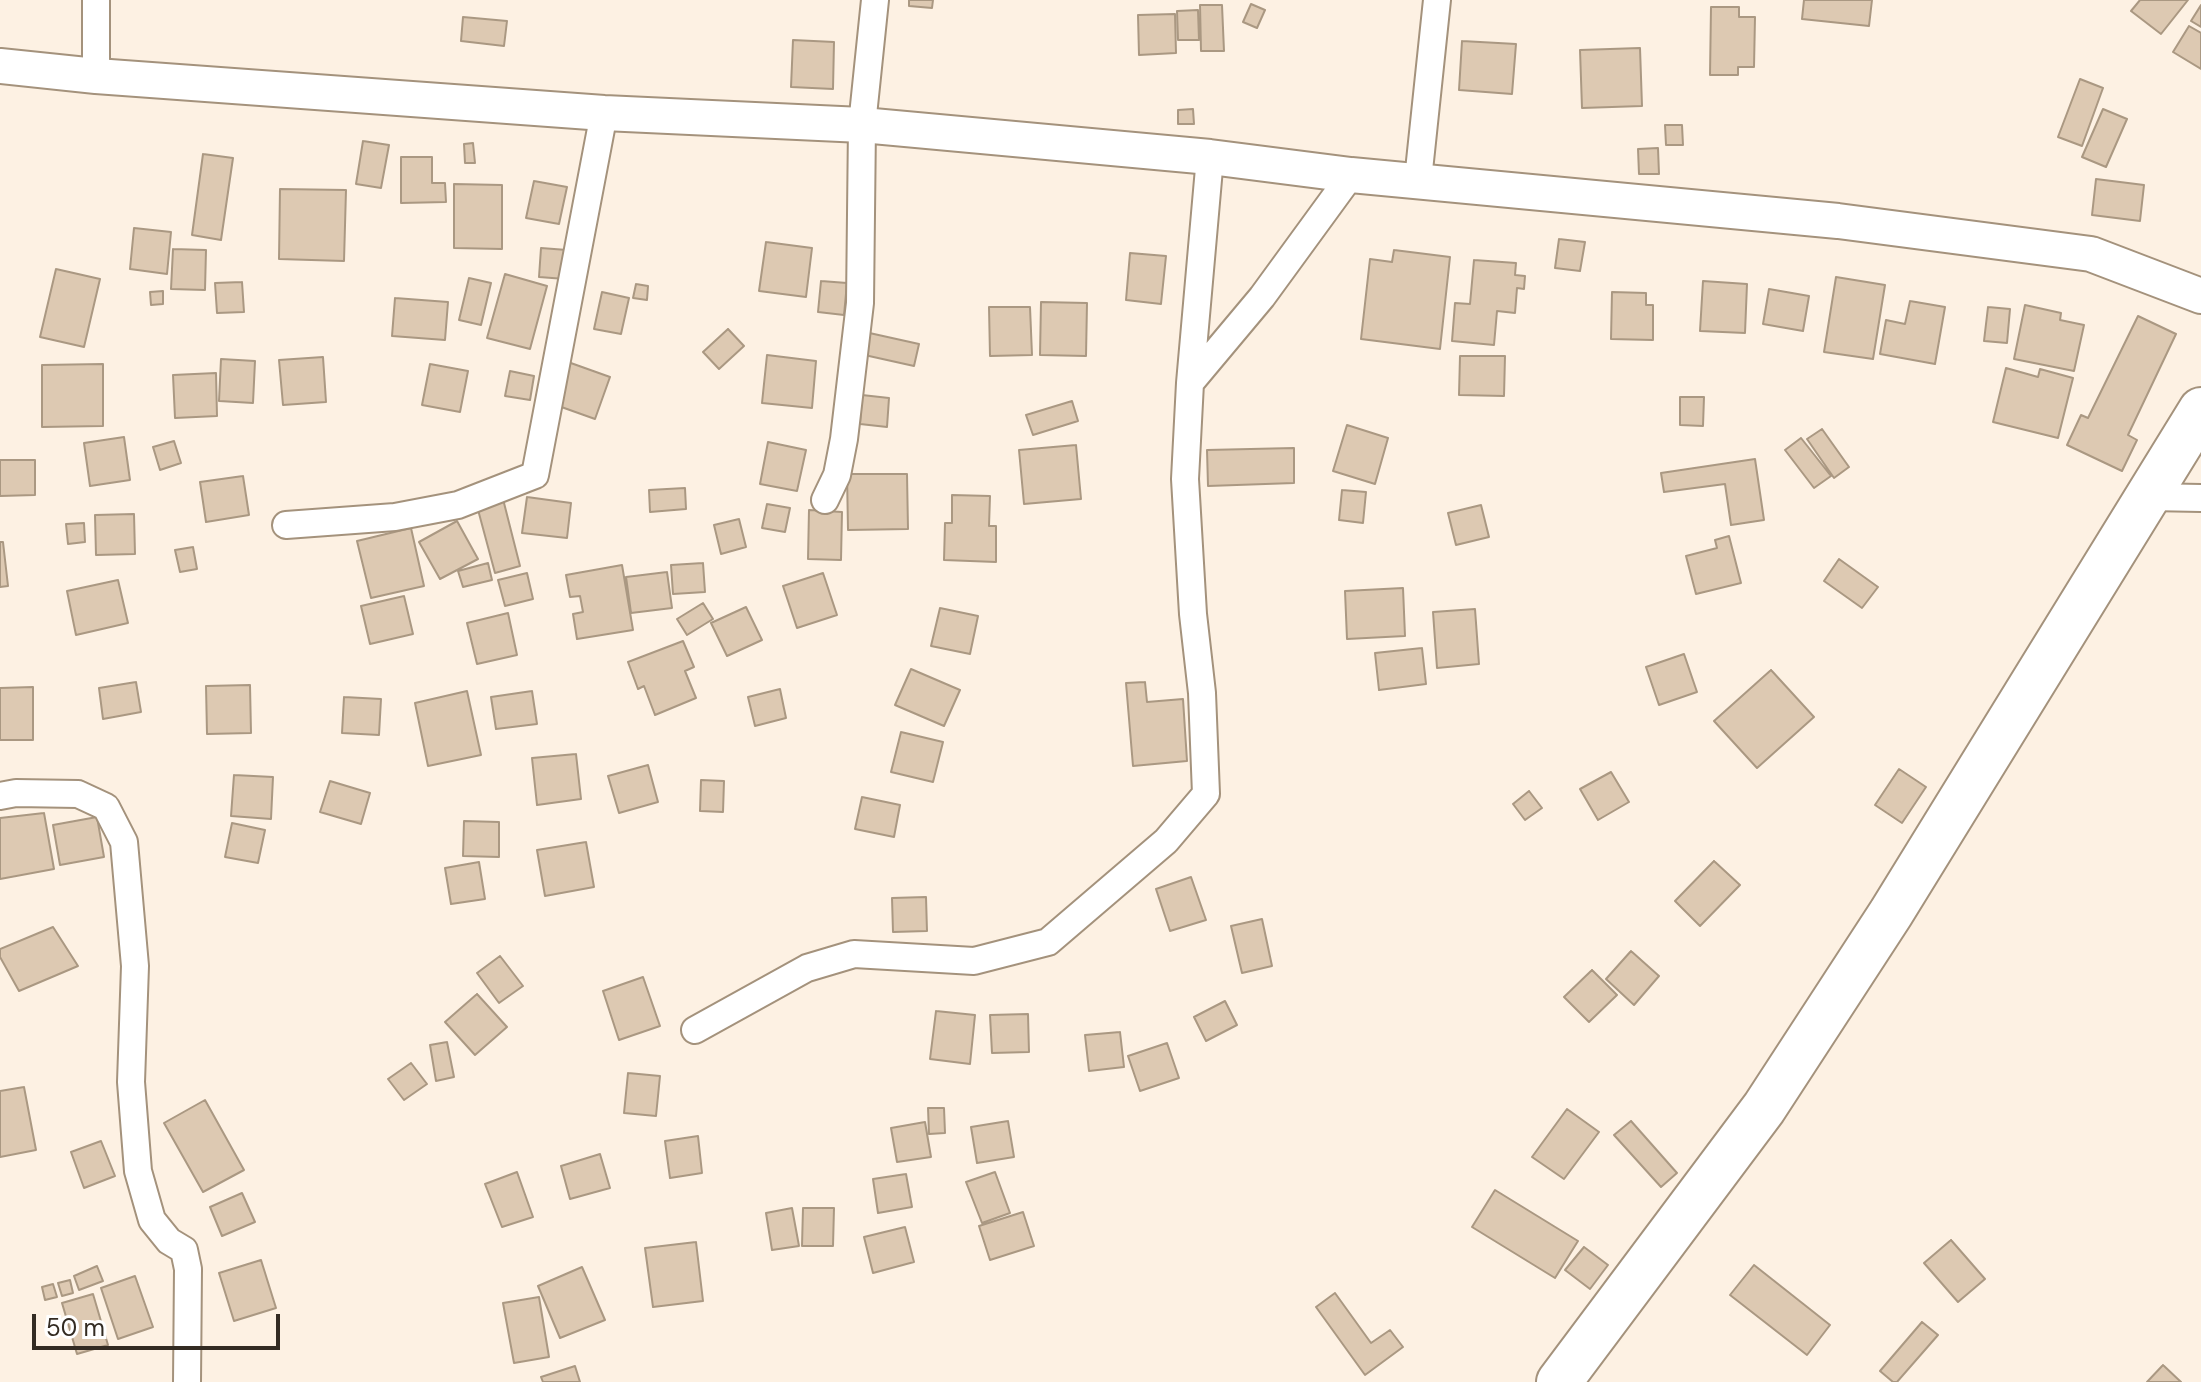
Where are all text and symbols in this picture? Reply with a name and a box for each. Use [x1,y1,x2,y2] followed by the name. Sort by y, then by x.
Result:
[36,1298,284,1348] scale bar
[46,1312,105,1343] text: 50 m

